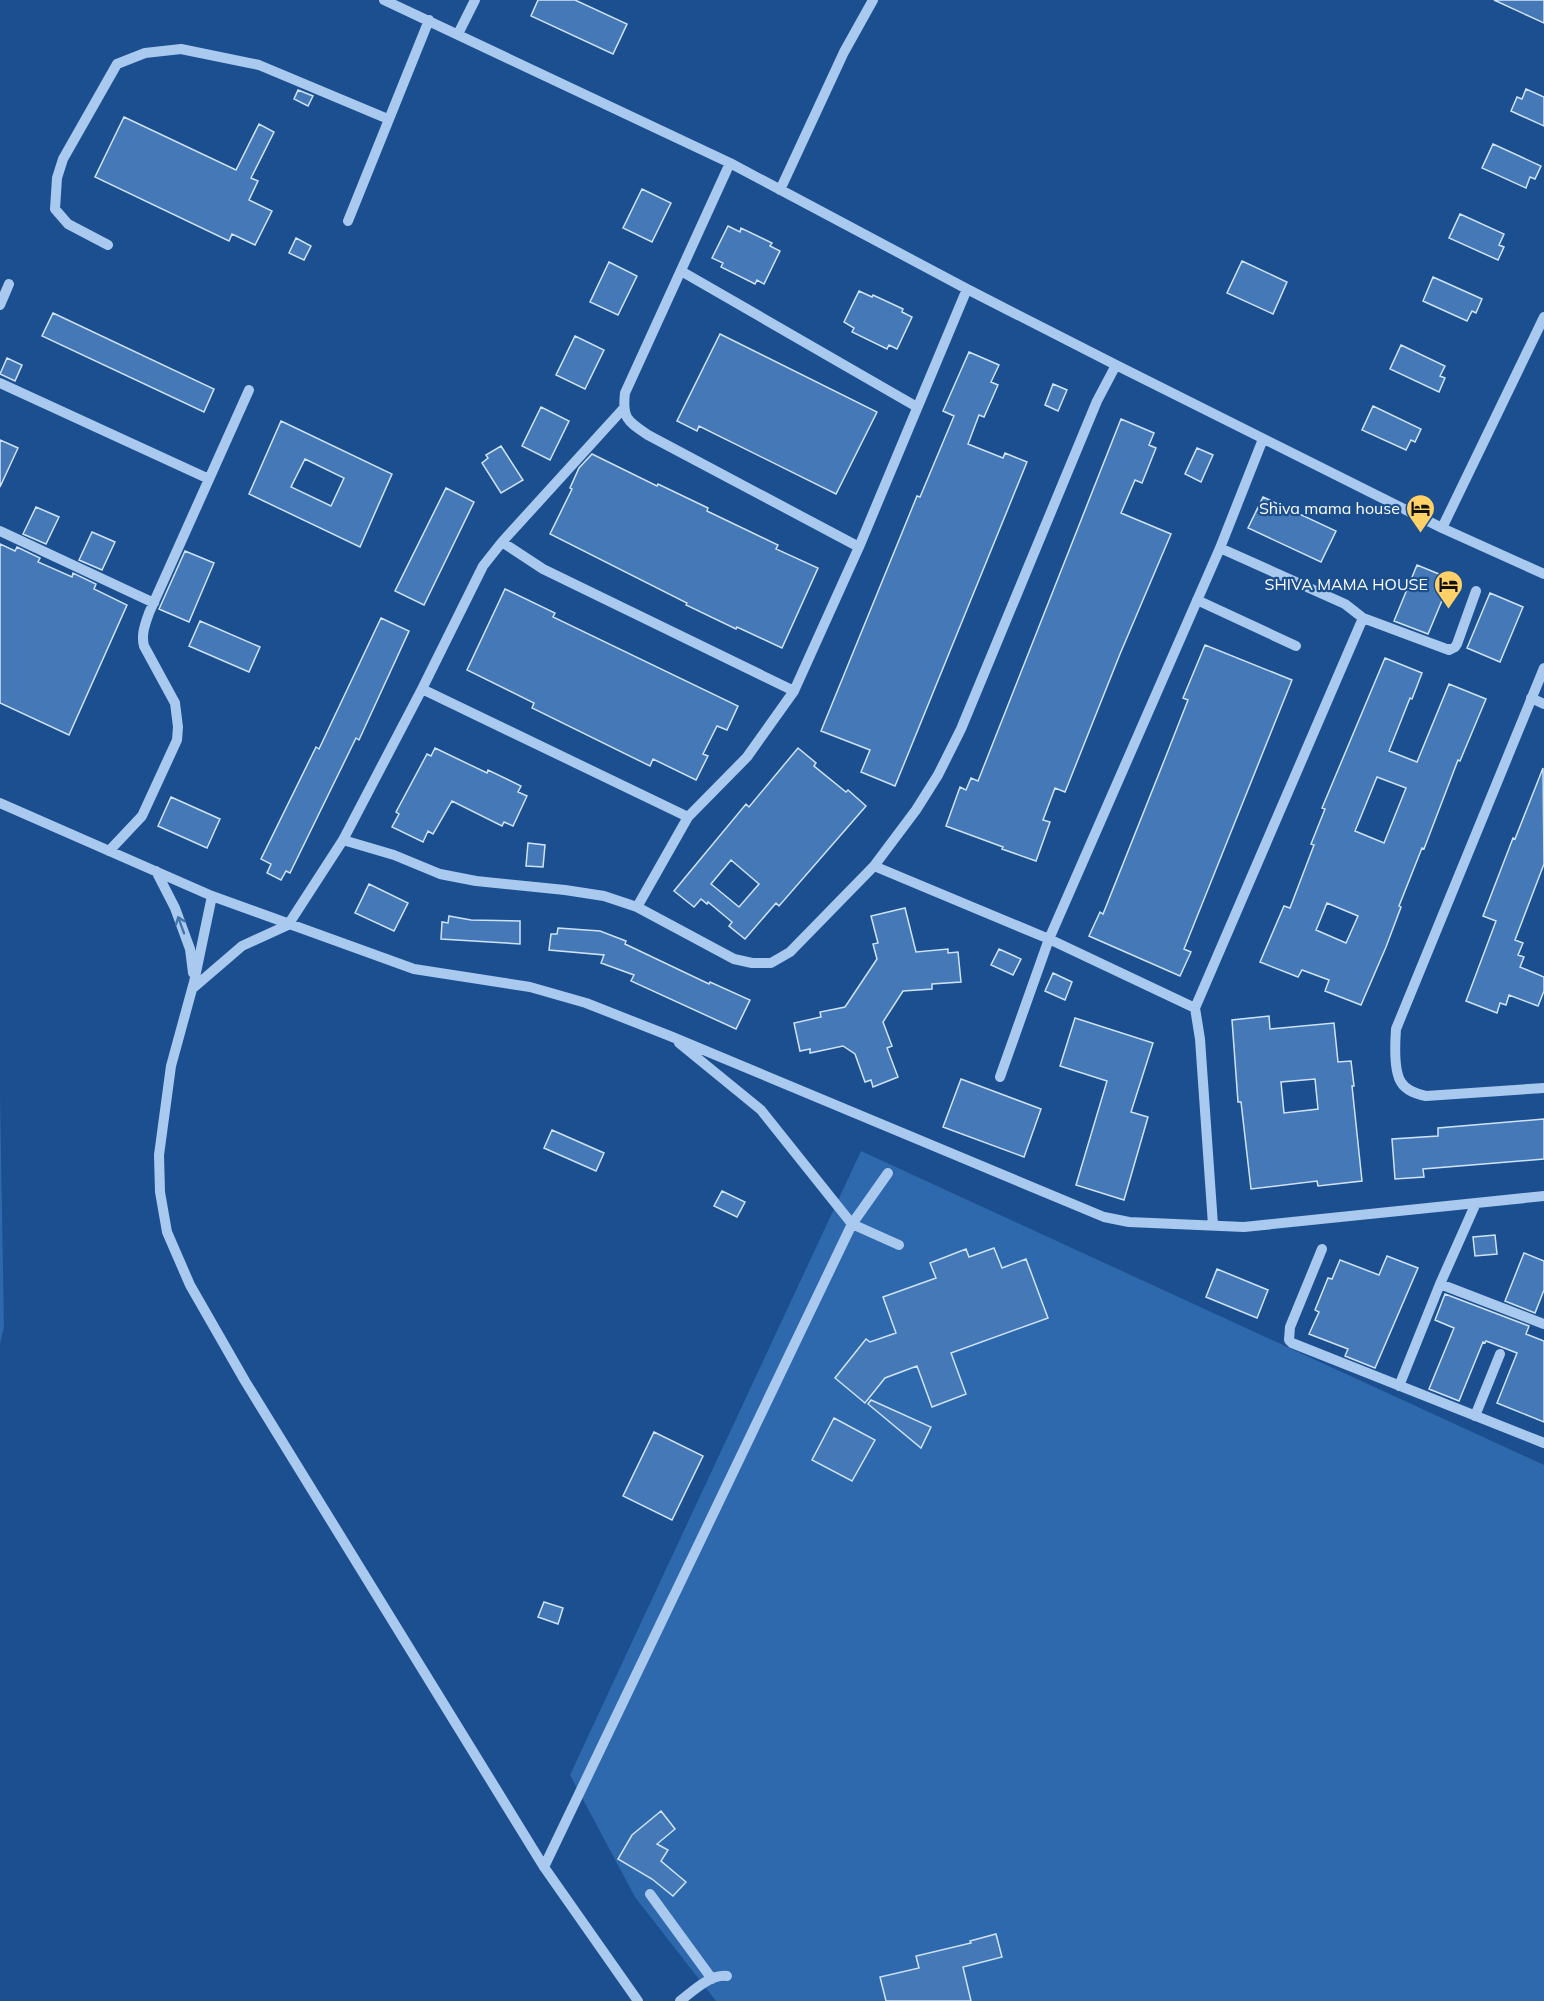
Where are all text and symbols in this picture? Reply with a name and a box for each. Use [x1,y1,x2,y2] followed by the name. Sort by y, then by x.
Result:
[1405,492,1437,534] hotel icon: Shiva mama house
[1259,498,1400,518] place label: Shiva mama house
[1433,568,1465,610] hotel icon: SHIVA MAMA HOUSE
[1265,574,1428,594] place label: SHIVA MAMA HOUSE
[175,916,186,935] one-way arrow

